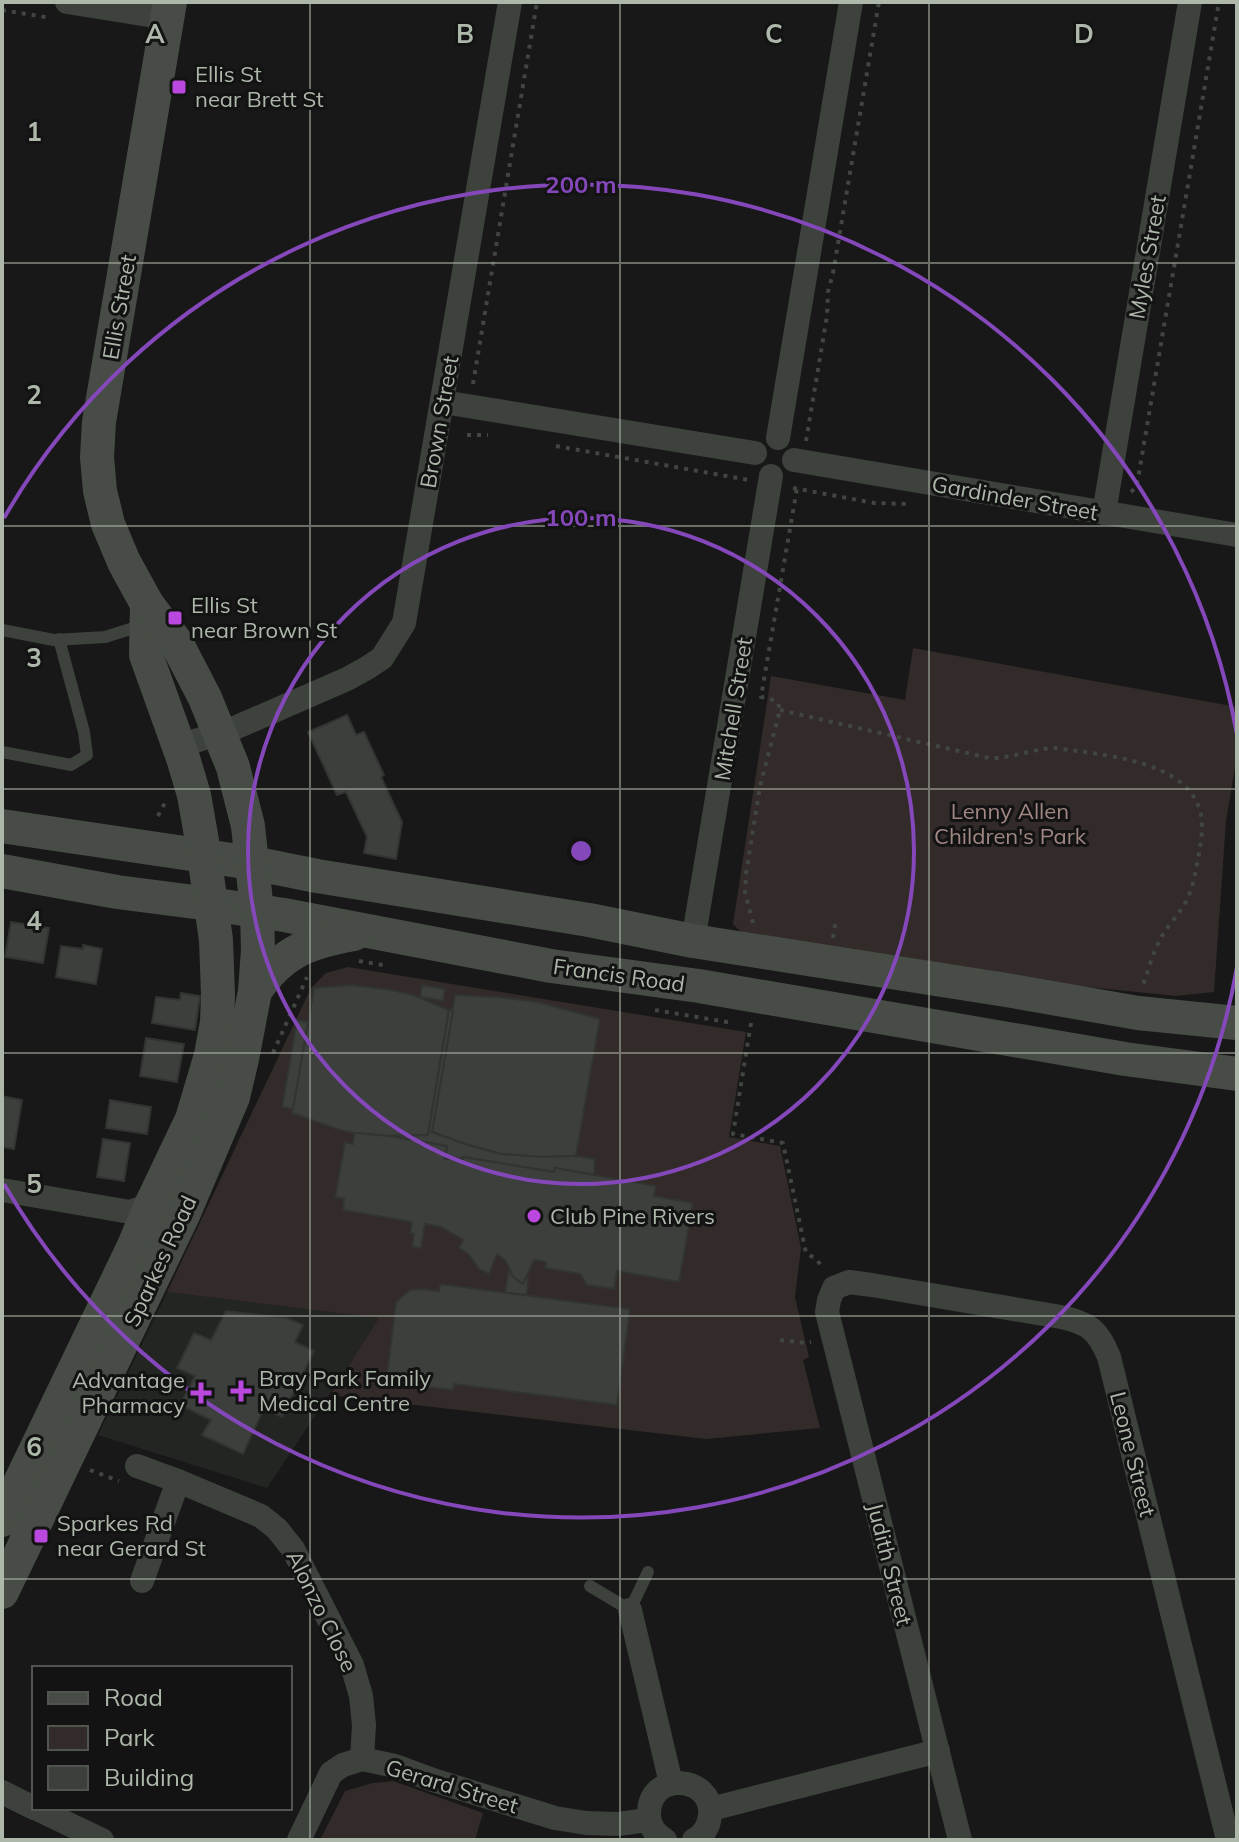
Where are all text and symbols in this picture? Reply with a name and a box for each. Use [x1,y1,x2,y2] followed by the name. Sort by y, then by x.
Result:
[145,17,165,50] text: A
[456,17,474,50] text: B
[765,17,783,50] text: C
[1074,17,1094,50] text: D
[195,60,324,113] place label: Ellis St near Brett St
[170,78,188,96] marker: Ellis St near Brett St
[26,115,42,148] text: 1
[545,169,617,199] text: 200 m
[1122,193,1172,321] street label: Myles Street
[96,252,142,362] street label: Ellis Street
[414,353,464,490] street label: Brown Street
[26,378,42,411] text: 2
[930,470,1101,526] street label: Gardinder Street
[545,502,617,532] text: 100 m
[191,591,337,644] place label: Ellis St near Brown St
[166,609,184,627] marker: Ellis St near Brown St
[708,635,758,783] street label: Mitchell Street
[26,641,42,674] text: 3
[934,797,1087,850] park label: Lenny Allen Children's Park
[567,837,595,865] centre of rings
[26,904,42,937] text: 4
[551,952,687,998] street label: Francis Road
[26,1167,42,1200] text: 5
[117,1191,203,1331] street label: Sparkes Road
[550,1202,715,1230] place label: Club Pine Rivers
[525,1207,543,1225] marker: Club Pine Rivers
[259,1364,431,1417] place label: Bray Park Family Medical Centre
[72,1366,185,1419] place label: Advantage Pharmacy
[230,1380,252,1402] marker: Bray Park Family Medical Centre
[192,1384,210,1402] marker: Advantage Pharmacy
[1104,1389,1162,1520] street label: Leone Street
[26,1430,42,1463] text: 6
[861,1500,919,1629] street label: Judith Street
[57,1509,206,1562] place label: Sparkes Rd near Gerard St
[32,1527,50,1545] marker: Sparkes Rd near Gerard St
[280,1546,364,1676] street label: Alonzo Close
[32,1666,292,1810] legend
[104,1682,163,1712] text: Road
[104,1722,155,1752] text: Park
[383,1753,522,1819] street label: Gerard Street
[104,1762,194,1792] text: Building

